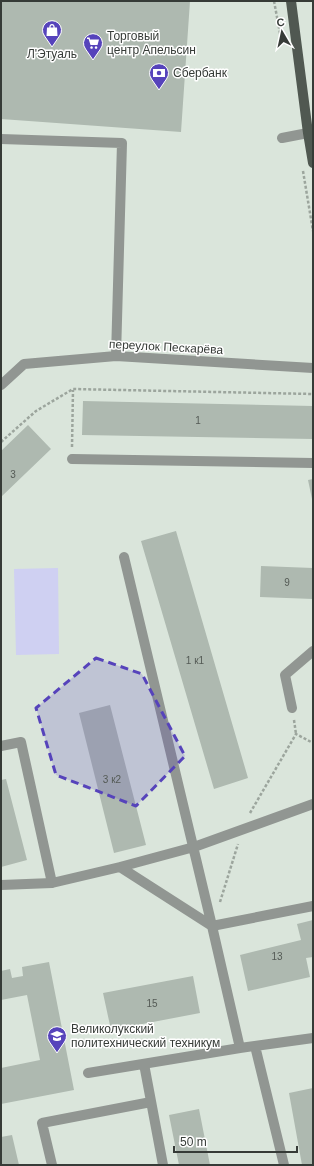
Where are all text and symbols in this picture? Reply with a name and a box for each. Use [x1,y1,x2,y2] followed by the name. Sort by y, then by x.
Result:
[262,12,302,52] north arrow
[276,16,285,29] text: С
[41,19,63,47] shop icon: Л'Этуаль
[107,29,196,57] place label: Торговый центр Апельсин
[82,32,104,60] supermarket icon: Торговый центр Апельсин
[27,47,77,61] place label: Л'Этуаль
[148,62,170,90] bank icon: Сбербанк
[173,66,228,80] place label: Сбербанк
[109,337,224,357] street label: переулок Пескарёва
[195,415,201,426] house number: 1
[10,469,16,480] house number: 3
[284,577,290,588] house number: 9
[186,655,205,666] house number: 1 к1
[103,774,122,785] house number: 3 к2
[271,951,283,962] house number: 13
[146,998,158,1009] house number: 15
[71,1022,220,1050] place label: Великолукский политехнический техникум
[46,1025,68,1053] school or university icon: Великолукский политехнический техникум
[174,1128,297,1154] scale bar
[180,1135,207,1149] text: 50 m

